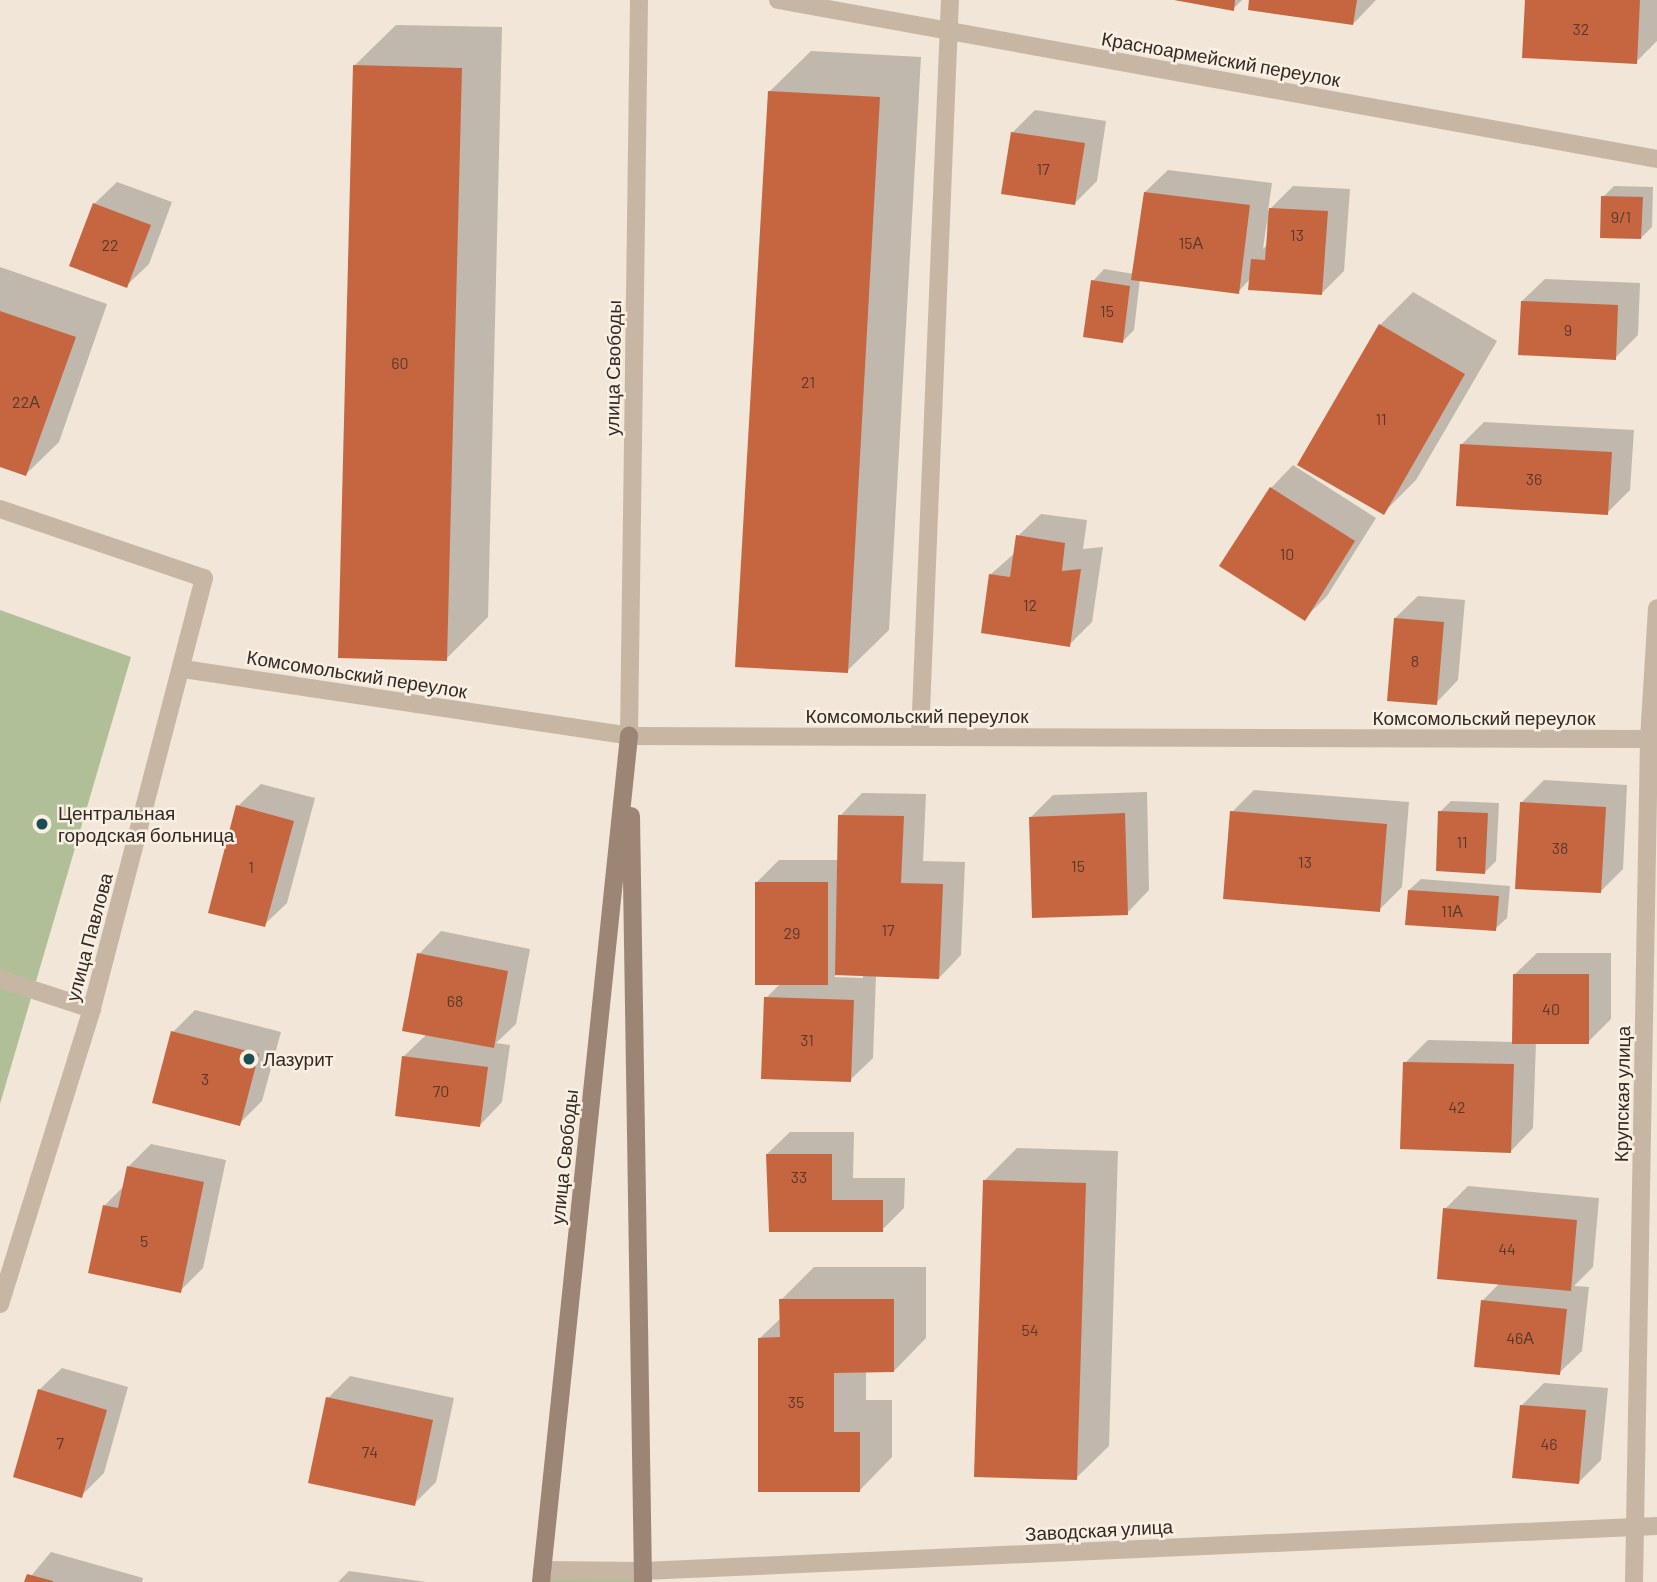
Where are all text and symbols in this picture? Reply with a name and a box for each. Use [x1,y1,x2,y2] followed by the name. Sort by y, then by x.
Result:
[1573,19,1589,39] house number: 32
[1100,27,1342,91] street label: Красноармейский переулок
[1036,159,1050,179] house number: 17
[1611,207,1631,227] house number: 9/1
[1290,225,1304,245] house number: 13
[1179,233,1203,253] house number: 15А
[101,235,119,255] house number: 22
[600,300,626,436] street label: улица Свободы
[1100,301,1114,321] house number: 15
[1564,320,1572,340] house number: 9
[391,353,409,373] house number: 60
[801,372,815,392] house number: 21
[12,392,40,412] house number: 22А
[1375,409,1387,429] house number: 11
[1526,469,1542,489] house number: 36
[1280,544,1294,564] house number: 10
[1023,595,1037,615] house number: 12
[245,645,469,703] street label: Комсомольский переулок
[1411,651,1419,671] house number: 8
[805,705,1029,727] street label: Комсомольский переулок
[1372,707,1596,729] street label: Комсомольский переулок
[58,802,234,846] place label: Центральная городская больница
[32,814,52,834] marker: Центральная городская больница
[1456,832,1468,852] house number: 11
[1552,838,1568,858] house number: 38
[1298,852,1312,872] house number: 13
[1071,856,1085,876] house number: 15
[248,857,254,877] house number: 1
[61,870,117,1004] street label: улица Павлова
[1441,901,1463,921] house number: 11А
[881,920,895,940] house number: 17
[784,923,800,943] house number: 29
[447,991,463,1011] house number: 68
[1542,999,1560,1019] house number: 40
[1609,1026,1635,1162] street label: Крупская улица
[800,1030,814,1050] house number: 31
[263,1048,333,1070] place label: Лазурит
[241,1051,257,1067] marker: Лазурит
[201,1069,209,1089] house number: 3
[433,1081,449,1101] house number: 70
[546,1088,582,1226] street label: улица Свободы
[1448,1097,1466,1117] house number: 42
[791,1167,807,1187] house number: 33
[140,1231,148,1251] house number: 5
[1498,1239,1516,1259] house number: 44
[1021,1320,1039,1340] house number: 54
[1506,1328,1534,1348] house number: 46А
[788,1392,804,1412] house number: 35
[56,1433,64,1453] house number: 7
[1540,1434,1558,1454] house number: 46
[362,1442,378,1462] house number: 74
[1024,1515,1174,1545] street label: Заводская улица

